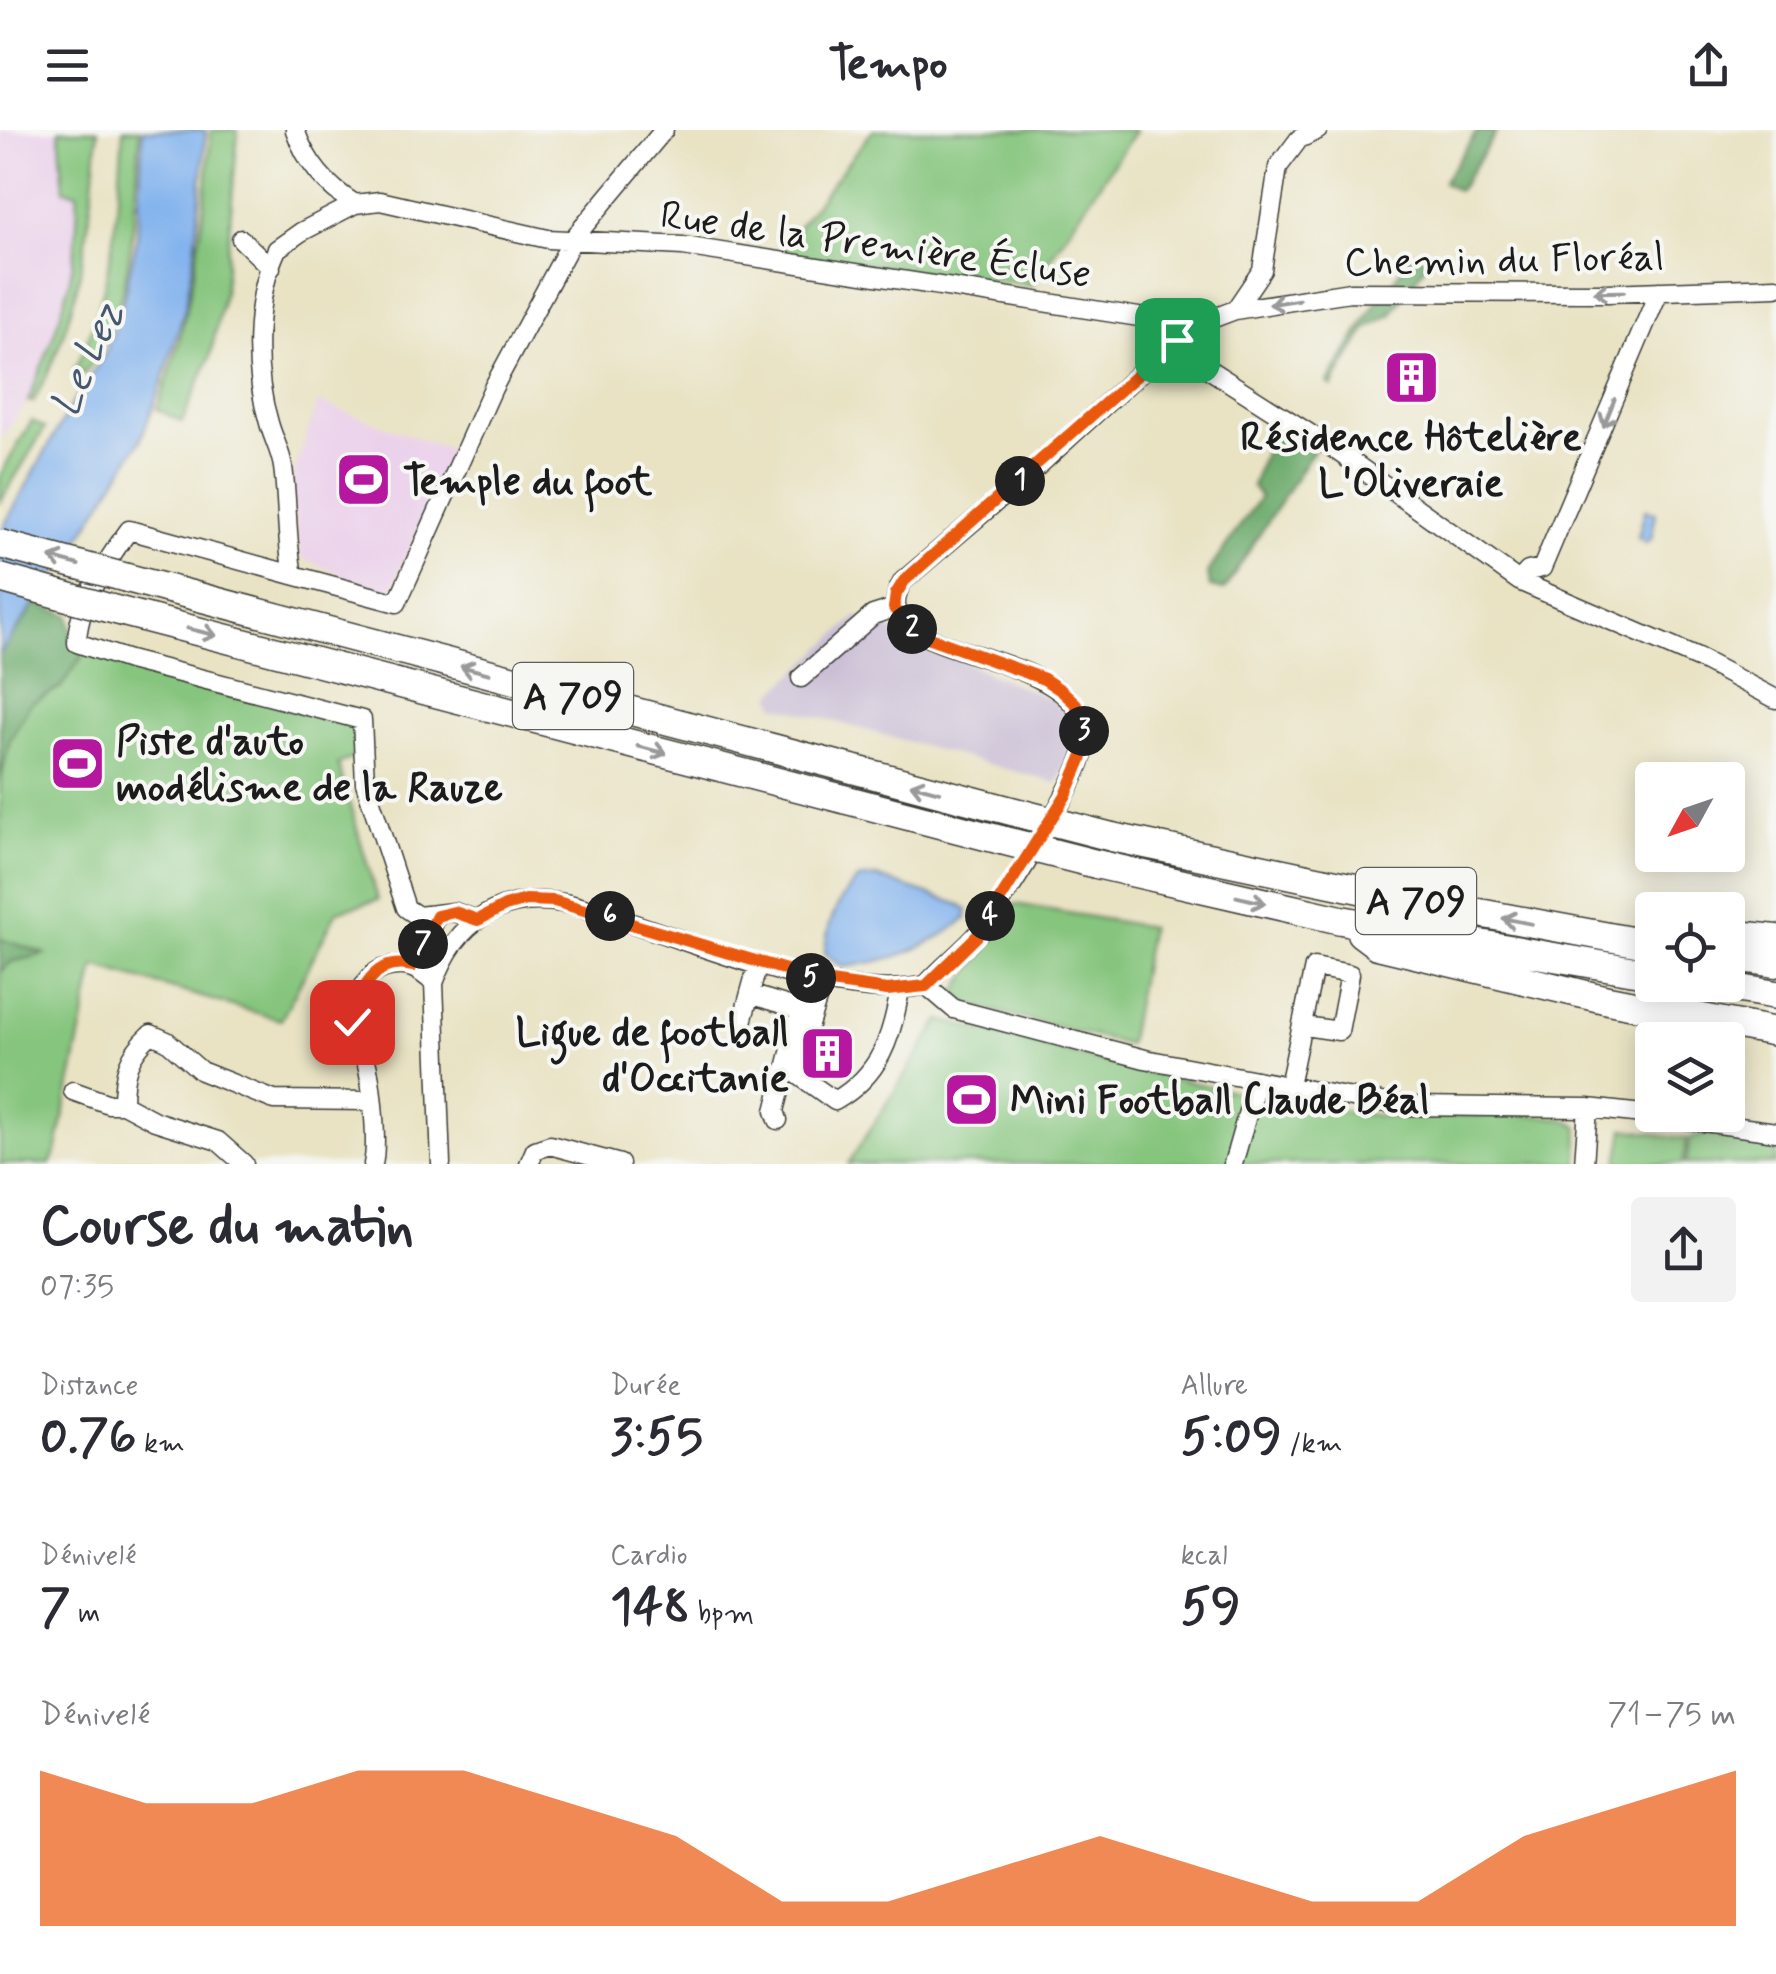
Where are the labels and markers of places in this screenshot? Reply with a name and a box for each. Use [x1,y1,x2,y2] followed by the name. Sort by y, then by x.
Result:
[1135,298,1220,383] pin
[1381,347,1441,407] building icon: Résidence Hôtelière L'Oliveraie
[1240,413,1582,511] place label: Résidence Hôtelière L'Oliveraie
[334,450,394,510] sports icon: Temple du foot
[995,456,1045,506] pin: 1
[403,457,653,513] place label: Temple du foot
[887,604,937,654] pin: 2
[1059,706,1109,756] pin: 3
[116,717,503,815] place label: Piste d'auto modélisme de la Rauze
[47,733,107,793] sports icon: Piste d'auto modélisme de la Rauze
[585,891,635,941] pin: 6
[965,891,1015,941] pin: 4
[398,919,448,969] pin: 7
[786,953,836,1003] pin: 5
[310,980,395,1065] pin
[516,1008,789,1106] place label: Ligue de football d'Occitanie
[798,1024,858,1084] building icon: Ligue de football d'Occitanie
[941,1069,1001,1129] sports icon: Mini Football Claude Béal
[1010,1076,1429,1128] place label: Mini Football Claude Béal

